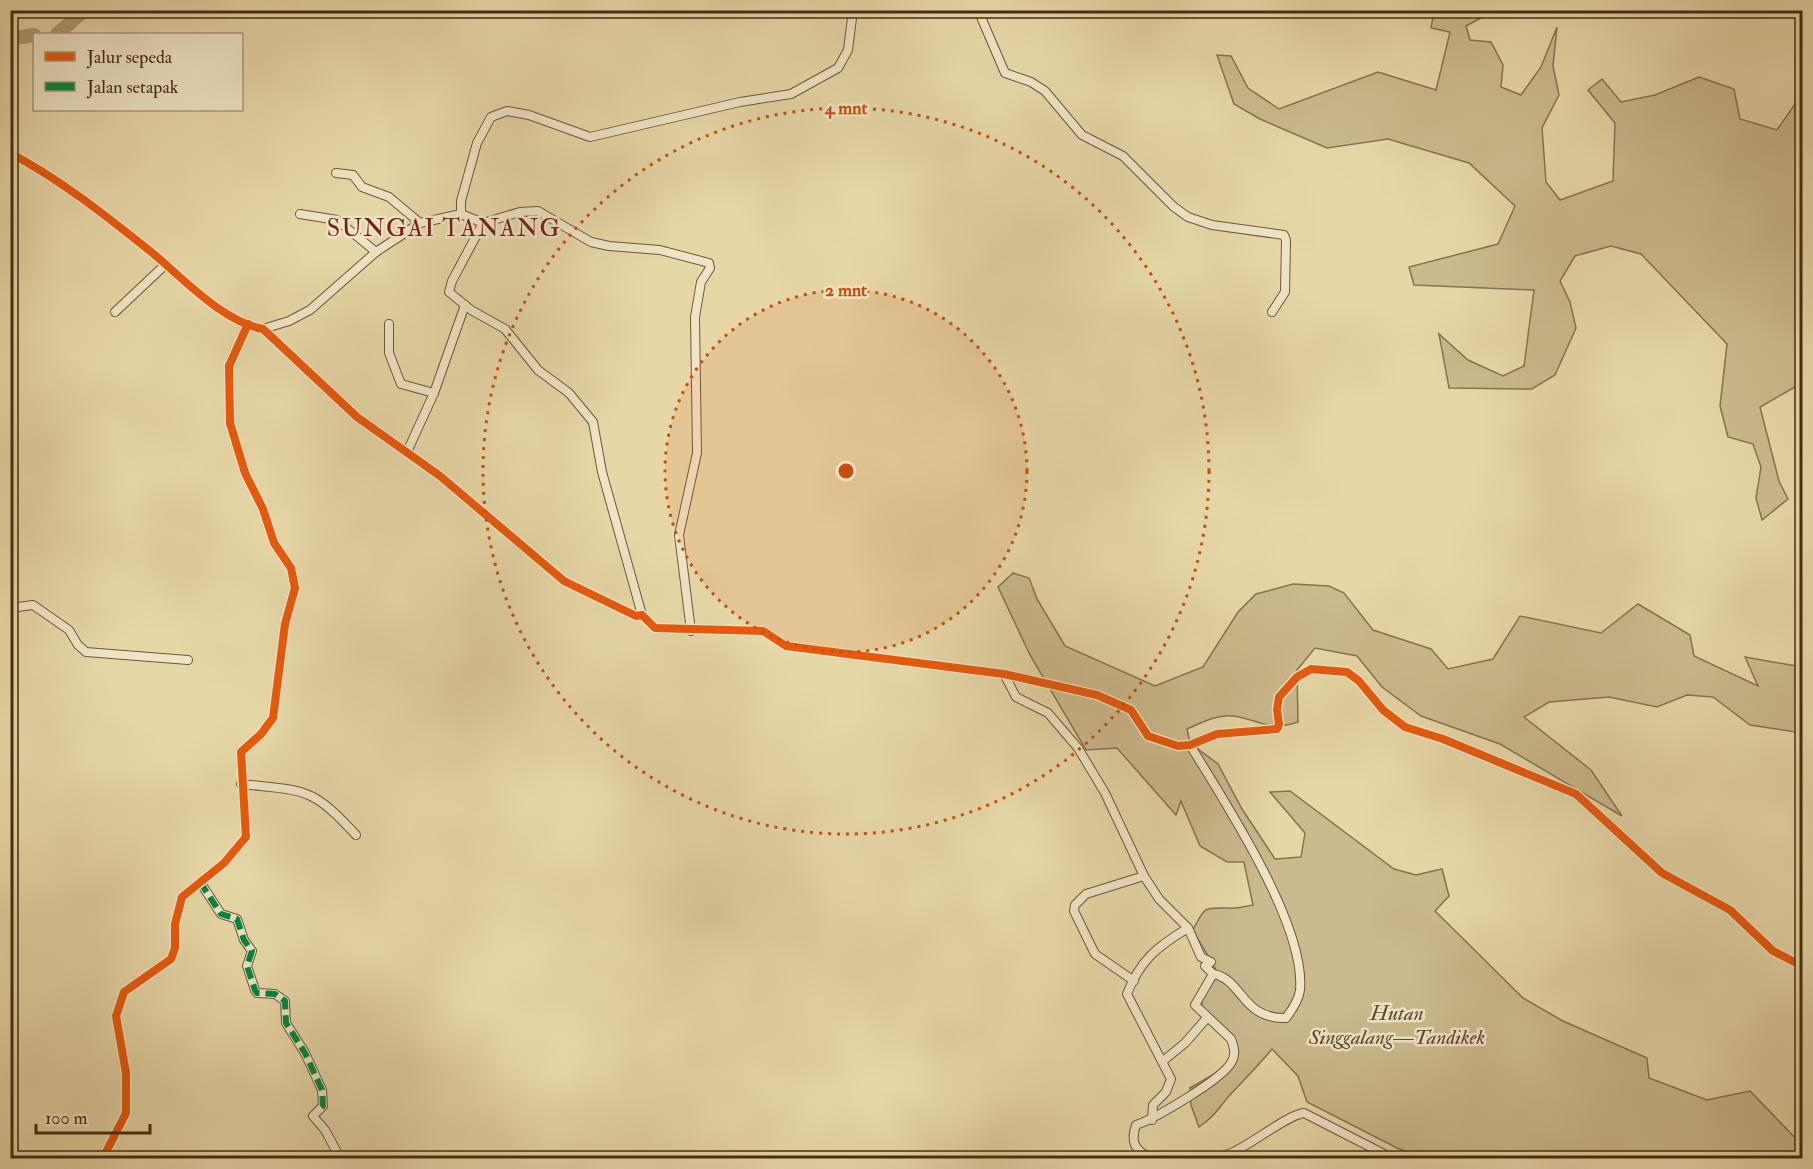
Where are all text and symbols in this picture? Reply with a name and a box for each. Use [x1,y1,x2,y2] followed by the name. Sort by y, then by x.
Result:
[33,33,243,111] legend
[86,46,173,69] text: Jalur sepeda
[86,76,179,99] text: Jalan setapak
[824,97,867,120] text: 4 mnt
[327,213,561,244] district label: SUNGAI TANANG
[825,279,867,302] text: 2 mnt
[836,461,856,481] centre of rings
[1308,1000,1485,1051] park label: Hutan Singgalang—Tandikek
[36,1097,150,1135] scale bar
[45,1107,88,1130] text: 100 m

